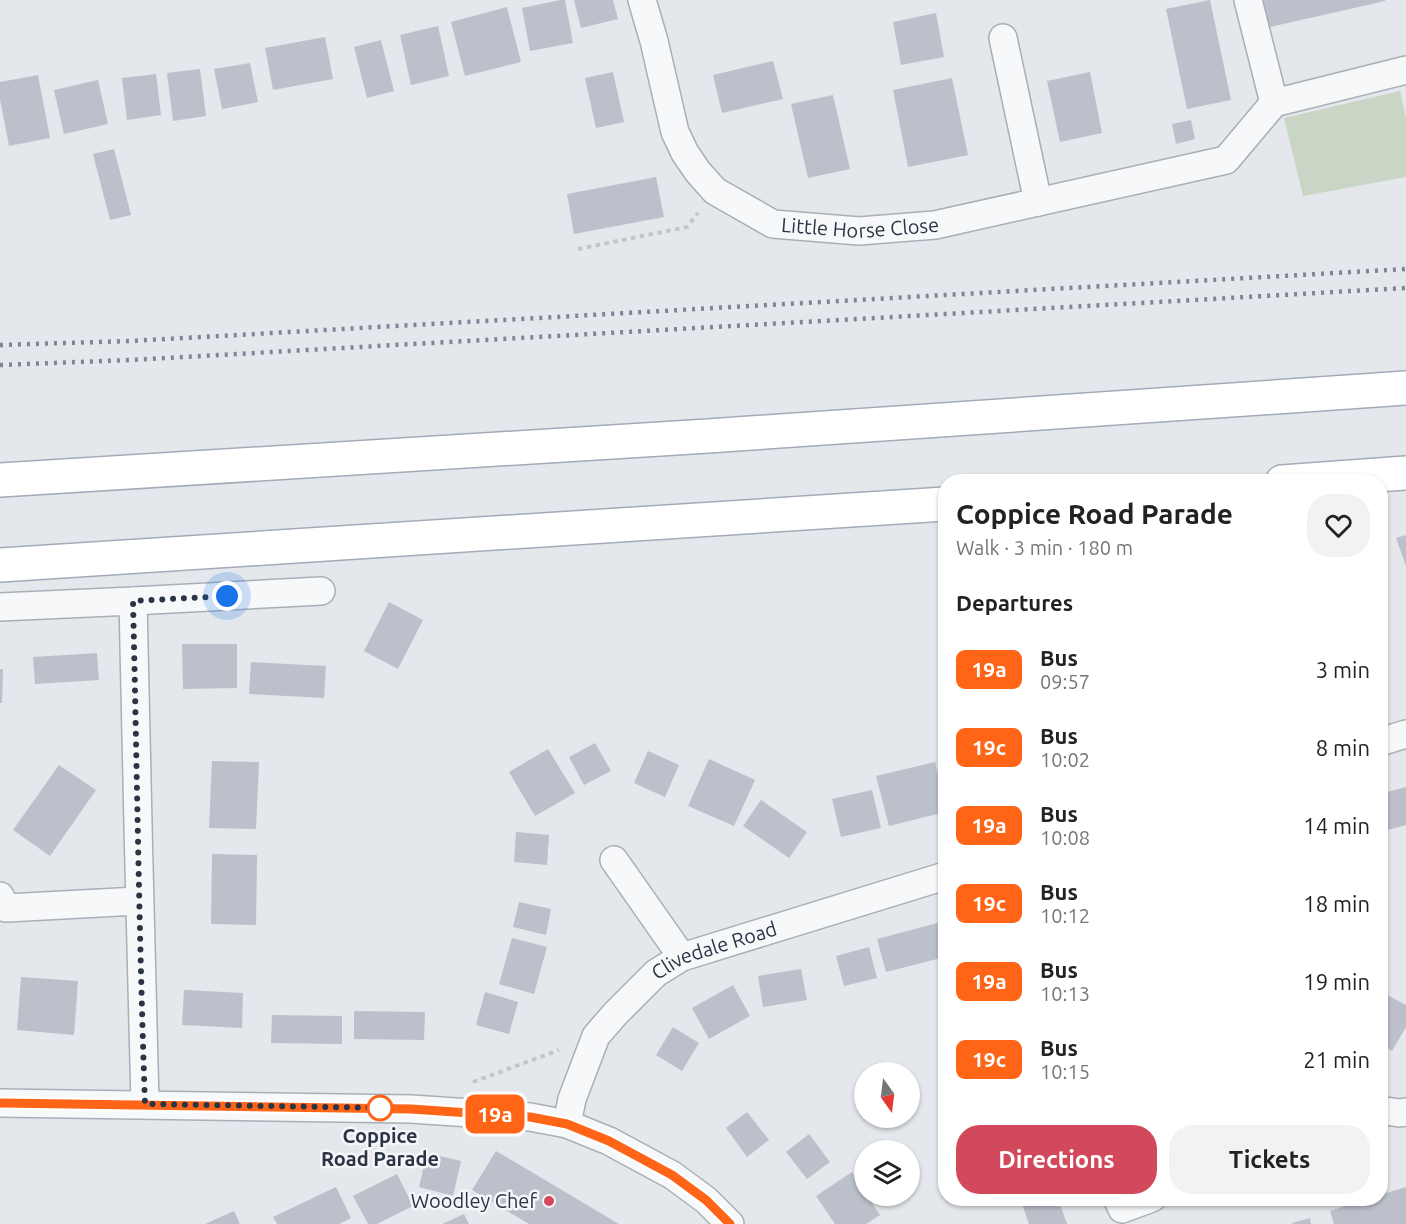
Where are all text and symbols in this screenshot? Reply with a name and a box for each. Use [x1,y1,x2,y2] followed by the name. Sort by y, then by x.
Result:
[780,213,940,242] street label: Little Horse Close
[1307,494,1370,557] button: heart
[956,498,1233,529] text: Coppice Road Parade
[956,536,1133,559] text: Walk · 3 min · 180 m
[212,581,242,611] your location
[956,590,1073,615] text: Departures
[1040,645,1078,670] text: Bus
[971,657,1007,681] text: 19a
[1316,657,1370,682] text: 3 min
[1040,670,1090,693] text: 09:57
[1040,723,1078,748] text: Bus
[972,735,1006,759] text: 19c
[1316,735,1370,760] text: 8 min
[1040,748,1090,771] text: 10:02
[1040,801,1078,826] text: Bus
[971,813,1007,837] text: 19a
[1303,813,1370,838] text: 14 min
[1040,826,1090,849] text: 10:08
[1040,879,1078,904] text: Bus
[972,891,1006,915] text: 19c
[1303,891,1370,916] text: 18 min
[1040,904,1090,927] text: 10:12
[647,917,779,984] street label: Clivedale Road
[1040,957,1078,982] text: Bus
[971,969,1007,993] text: 19a
[1303,969,1370,994] text: 19 min
[1040,982,1090,1005] text: 10:13
[1040,1035,1078,1060] text: Bus
[972,1047,1006,1071] text: 19c
[1303,1047,1370,1072] text: 21 min
[1040,1060,1090,1083] text: 10:15
[854,1062,920,1128] north arrow
[854,1062,920,1206] map controls
[460,1094,530,1134] line badge: 19a
[367,1095,393,1121] marker: Coppice Road Parade
[477,1102,513,1126] text: 19a
[321,1124,439,1170] place label: Coppice Road Parade
[956,1125,1157,1194] button: Directions
[1169,1125,1370,1194] button: Tickets
[854,1140,920,1206] button: layers
[411,1189,537,1212] place label: Woodley Chef
[542,1194,556,1208] marker: Woodley Chef

